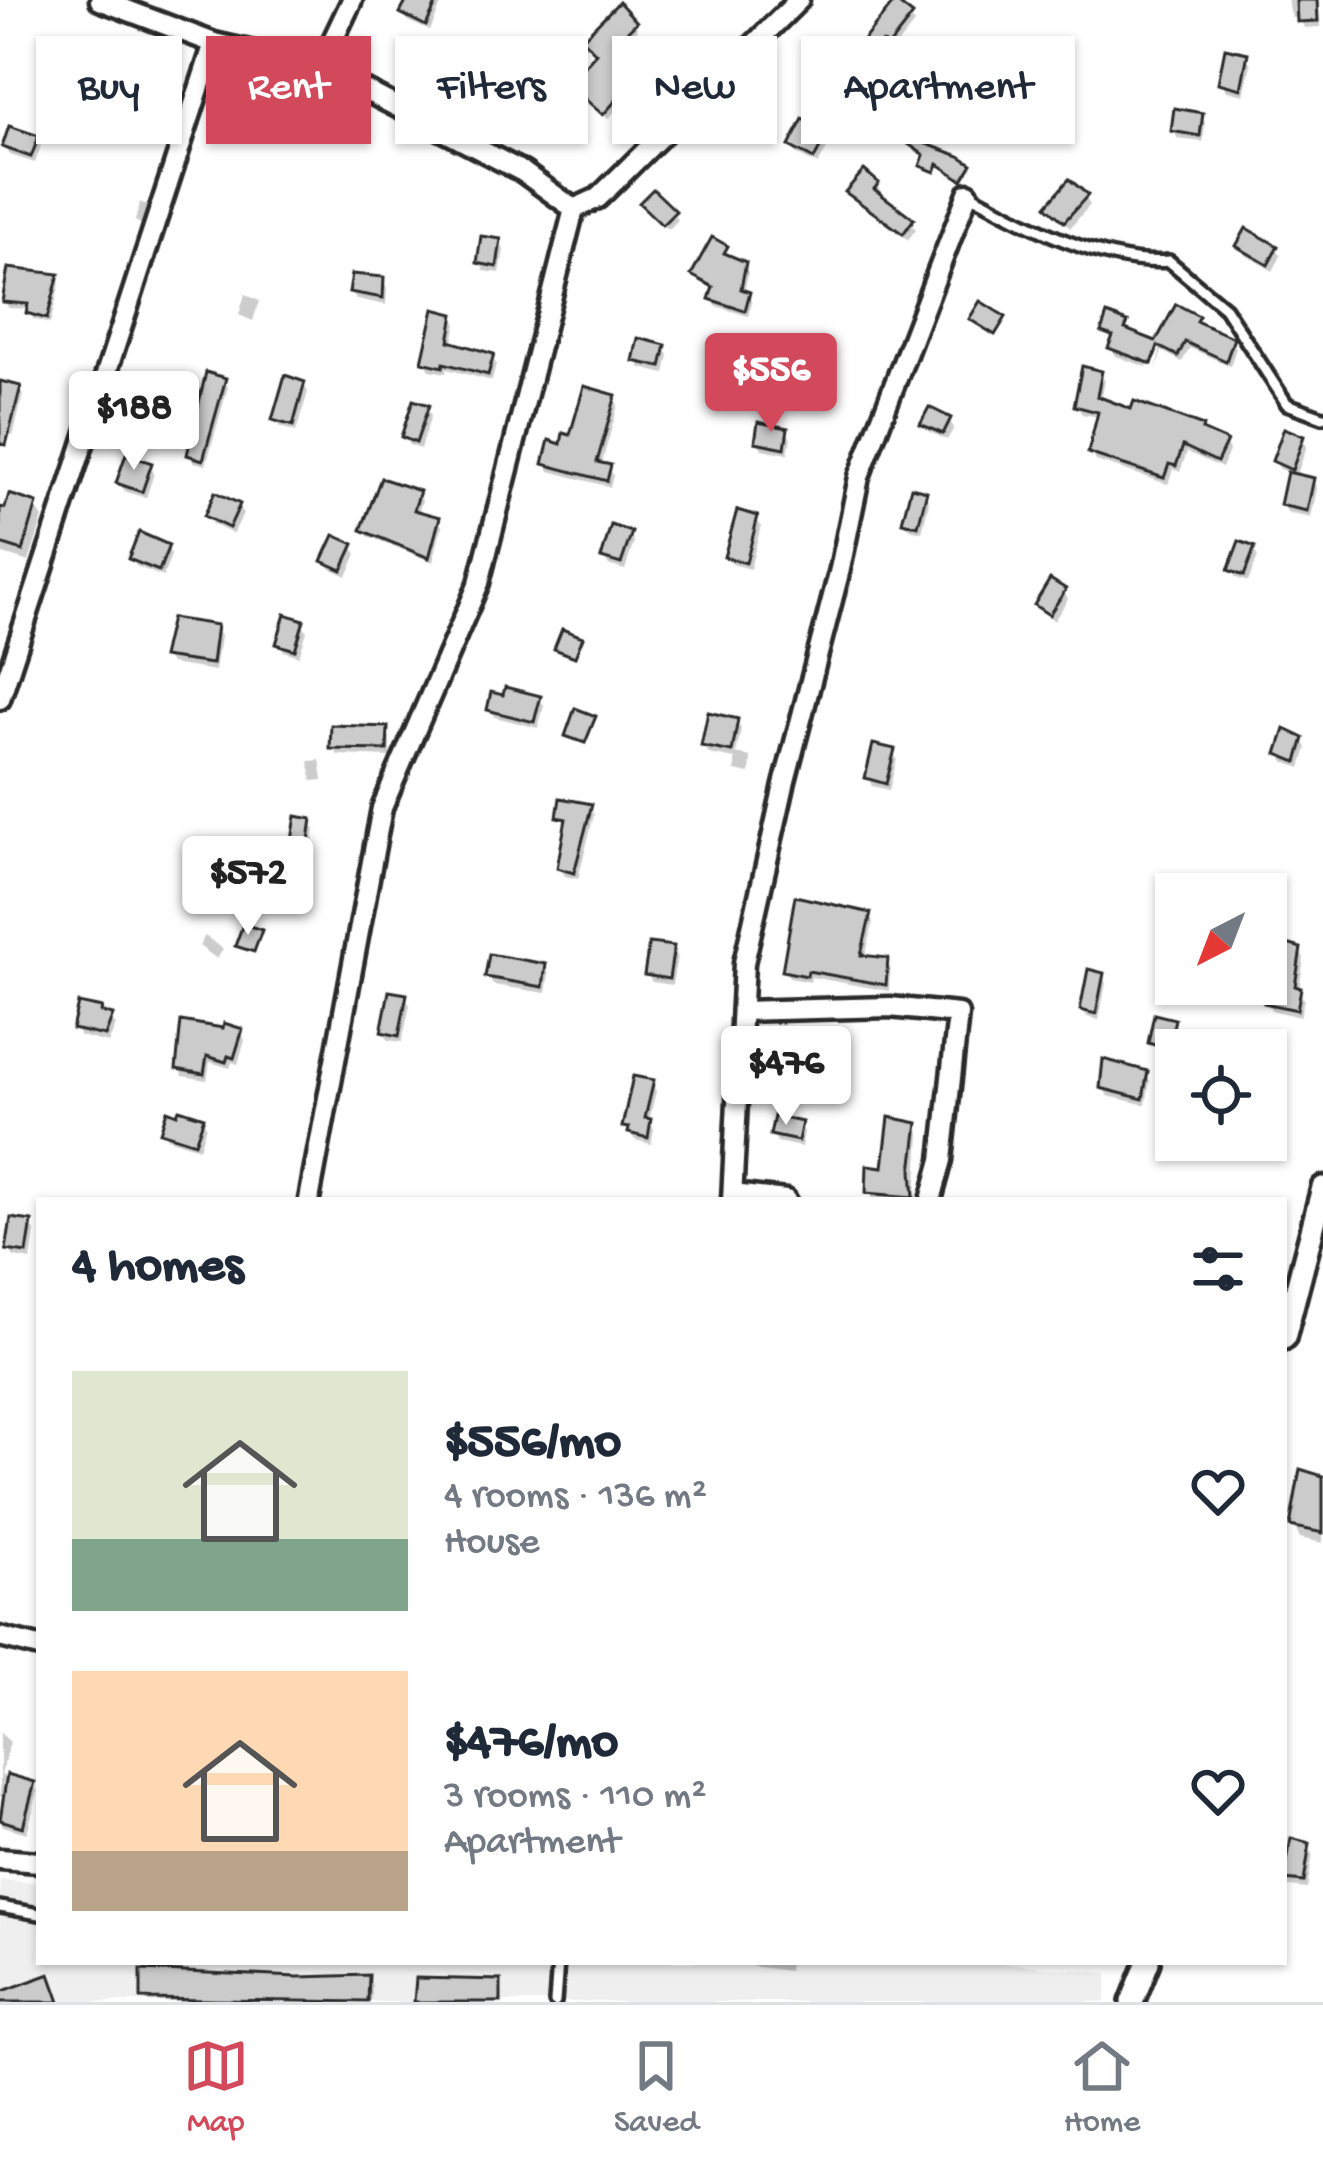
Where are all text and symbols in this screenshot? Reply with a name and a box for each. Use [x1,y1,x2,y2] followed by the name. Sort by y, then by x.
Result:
[36,36,182,144] chip: Buy
[206,36,371,144] chip: Rent
[395,36,588,144] chip: Filters
[612,36,777,144] chip: New
[801,36,1075,144] chip: Apartment
[700,333,842,435] pin: $556
[732,349,810,395] text: $556
[63,371,205,473] pin: $188
[96,387,172,433] text: $188
[177,836,319,938] pin: $572
[209,852,287,898] text: $572
[1155,873,1287,1005] north arrow
[1155,873,1287,1161] map controls
[715,1026,857,1128] pin: $476
[1155,1029,1287,1161] button: locate
[748,1042,824,1088] text: $476
[1185,1236,1251,1302] icon: filters
[72,1239,243,1299] text: 4 homes
[444,1415,621,1475] text: $556/mo
[168,1419,312,1563] icon: home
[1185,1458,1251,1524] icon: heart
[444,1475,707,1521] text: 4 rooms · 136 m²
[444,1521,539,1567] text: House
[444,1715,618,1775] text: $476/mo
[168,1719,312,1863] icon: home
[1185,1758,1251,1824] icon: heart
[444,1775,707,1821] text: 3 rooms · 110 m²
[444,1821,620,1867] text: Apartment
[183,2033,249,2143] tab: Map
[614,2033,699,2143] tab: Saved
[1064,2033,1140,2143] tab: Home

